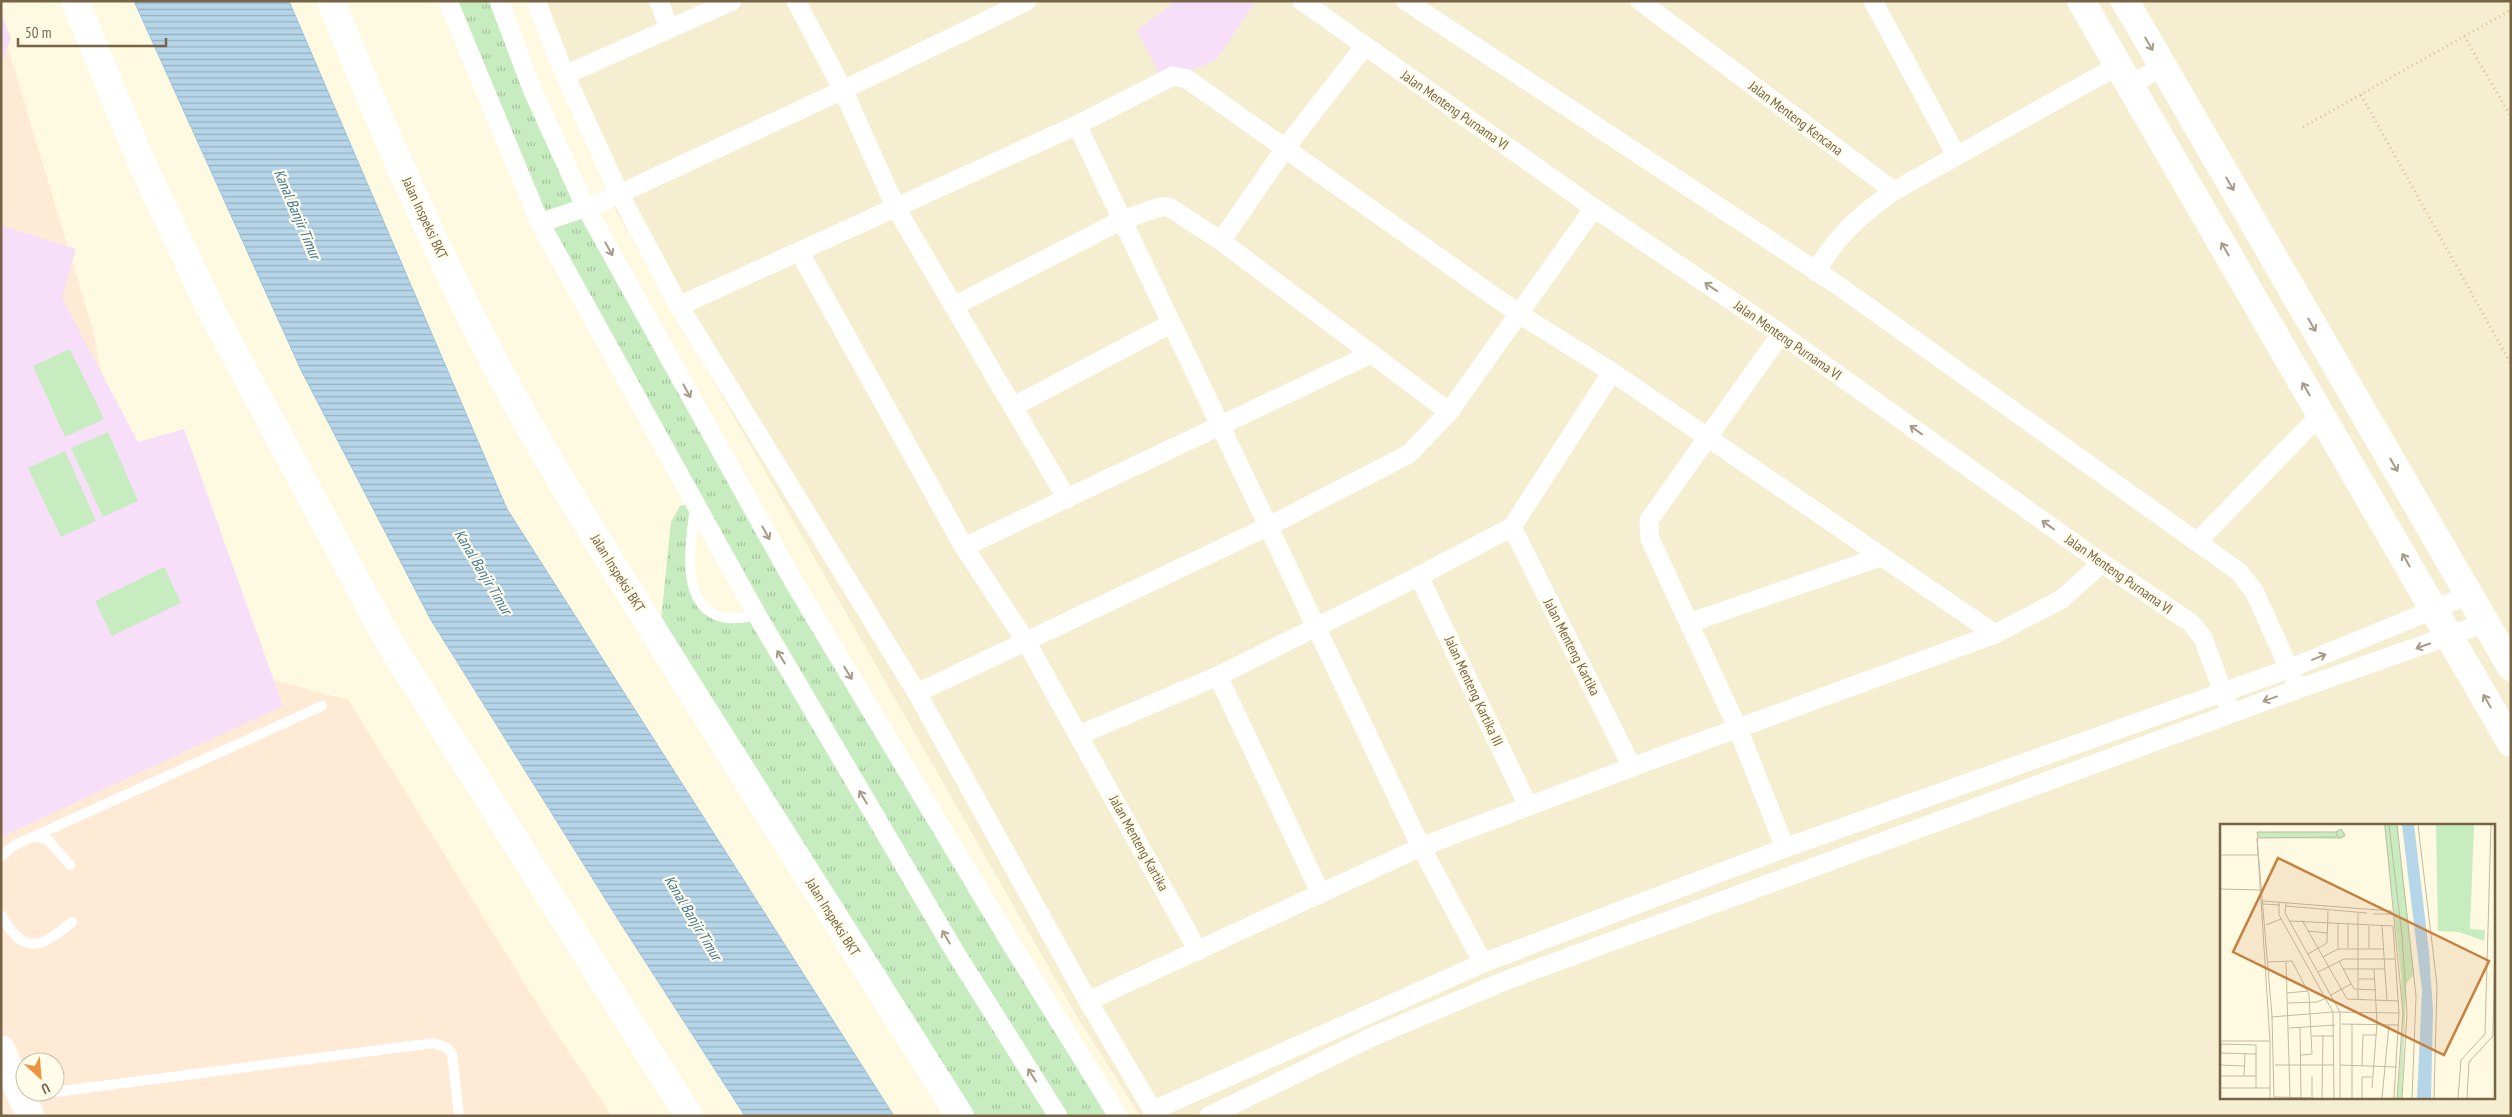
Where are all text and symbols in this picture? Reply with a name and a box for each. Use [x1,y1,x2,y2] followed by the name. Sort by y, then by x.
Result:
[18,15,165,47] scale bar
[25,23,51,42] text: 50 m
[2144,36,2154,50] one-way arrow
[1397,66,1512,154] street label: Jalan Menteng Purnama VI
[1745,76,1847,159] street label: Jalan Menteng Kencana
[270,166,326,263] water label: Kanal Banjir Timur
[398,173,452,263] street label: Jalan Inspeksi BKT
[2226,177,2236,191] one-way arrow
[604,241,614,256] one-way arrow
[2219,242,2229,256] one-way arrow
[1705,282,1719,292] one-way arrow
[1730,296,1845,384] street label: Jalan Menteng Purnama VI
[2307,317,2317,332] one-way arrow
[683,383,693,398] one-way arrow
[2301,383,2311,397] one-way arrow
[1909,425,1923,435] one-way arrow
[2389,458,2399,472] one-way arrow
[2041,520,2055,530] one-way arrow
[451,526,517,619] water label: Kanal Banjir Timur
[762,526,772,540] one-way arrow
[586,530,649,616] street label: Jalan Inspeksi BKT
[2061,530,2176,618] street label: Jalan Menteng Purnama VI
[2400,553,2410,568] one-way arrow
[1539,594,1604,699] street label: Jalan Menteng Kartika
[1440,632,1507,749] street label: Jalan Menteng Kartika III
[2416,642,2431,651] one-way arrow
[776,649,786,664] one-way arrow
[2311,651,2326,661] one-way arrow
[844,666,854,680] one-way arrow
[2481,694,2491,709] one-way arrow
[2262,696,2277,705] one-way arrow
[858,790,868,805] one-way arrow
[1105,791,1173,894] street label: Jalan Menteng Kartika
[2220,824,2494,1100] inset map
[661,872,727,965] water label: Kanal Banjir Timur
[801,874,864,960] street label: Jalan Inspeksi BKT
[940,930,950,945] one-way arrow
[15,1052,65,1102] north arrow
[1027,1068,1037,1082] one-way arrow
[39,1079,53,1098] text: U

